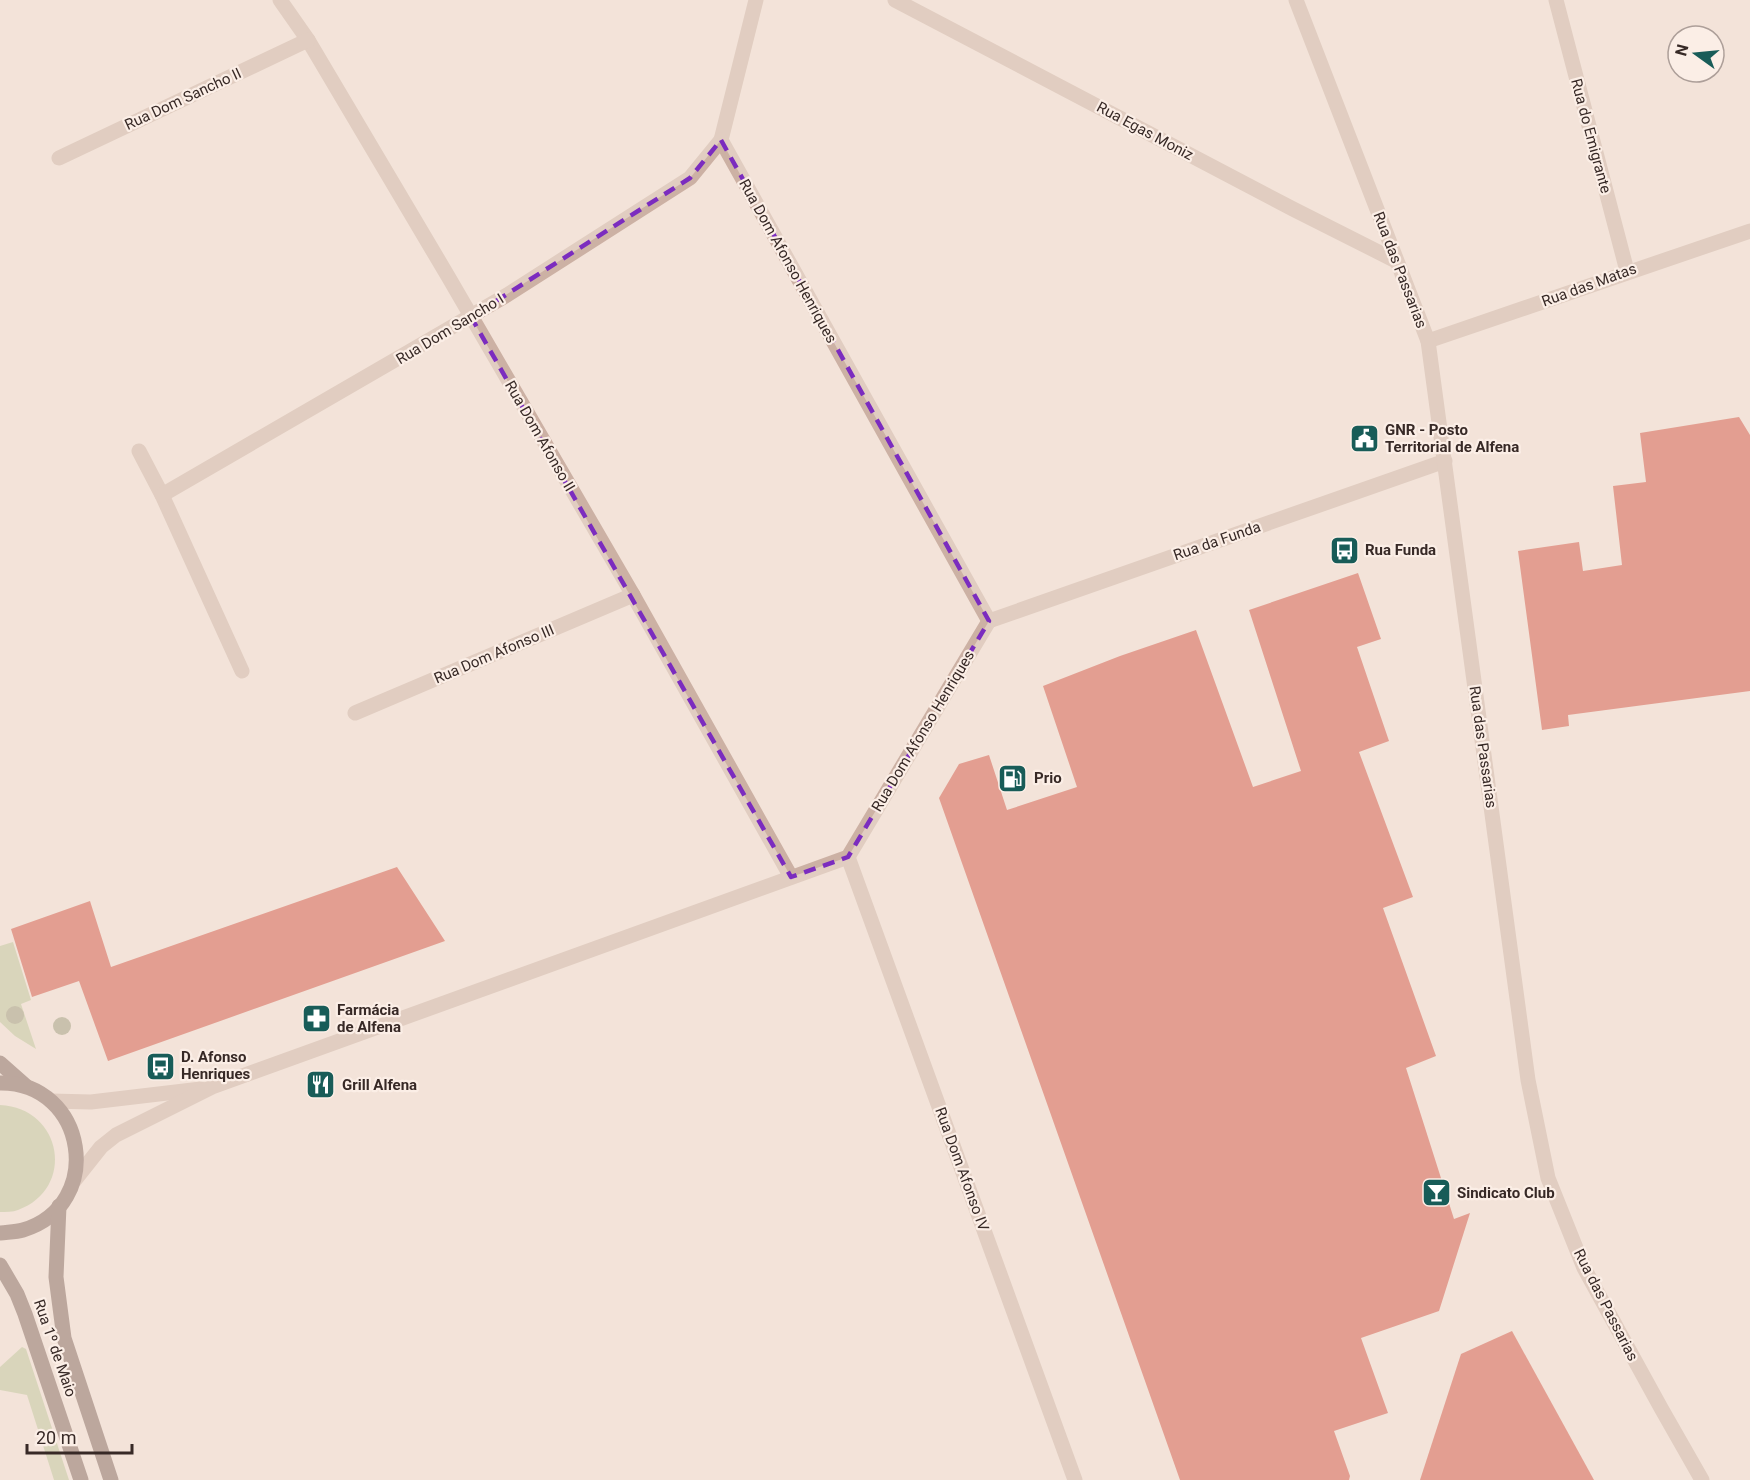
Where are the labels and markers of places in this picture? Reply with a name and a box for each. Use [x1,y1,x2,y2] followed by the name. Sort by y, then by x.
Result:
[1385,421,1519,456] place label: GNR - Posto Territorial de Alfena
[1348,423,1380,455] public building icon: GNR - Posto Territorial de Alfena
[1328,534,1360,566] bus stop icon: Rua Funda
[1365,541,1436,559] place label: Rua Funda
[997,762,1029,794] fuel station icon: Prio
[1034,769,1062,787] place label: Prio
[337,1001,401,1036] place label: Farmácia de Alfena
[300,1003,332,1035] pharmacy icon: Farmácia de Alfena
[181,1048,251,1083] place label: D. Afonso Henriques
[144,1050,176,1082] bus stop icon: D. Afonso Henriques
[305,1069,337,1101] restaurant icon: Grill Alfena
[342,1076,417,1094] place label: Grill Alfena
[1420,1177,1452,1209] bar icon: Sindicato Club
[1457,1184,1555,1202] place label: Sindicato Club

